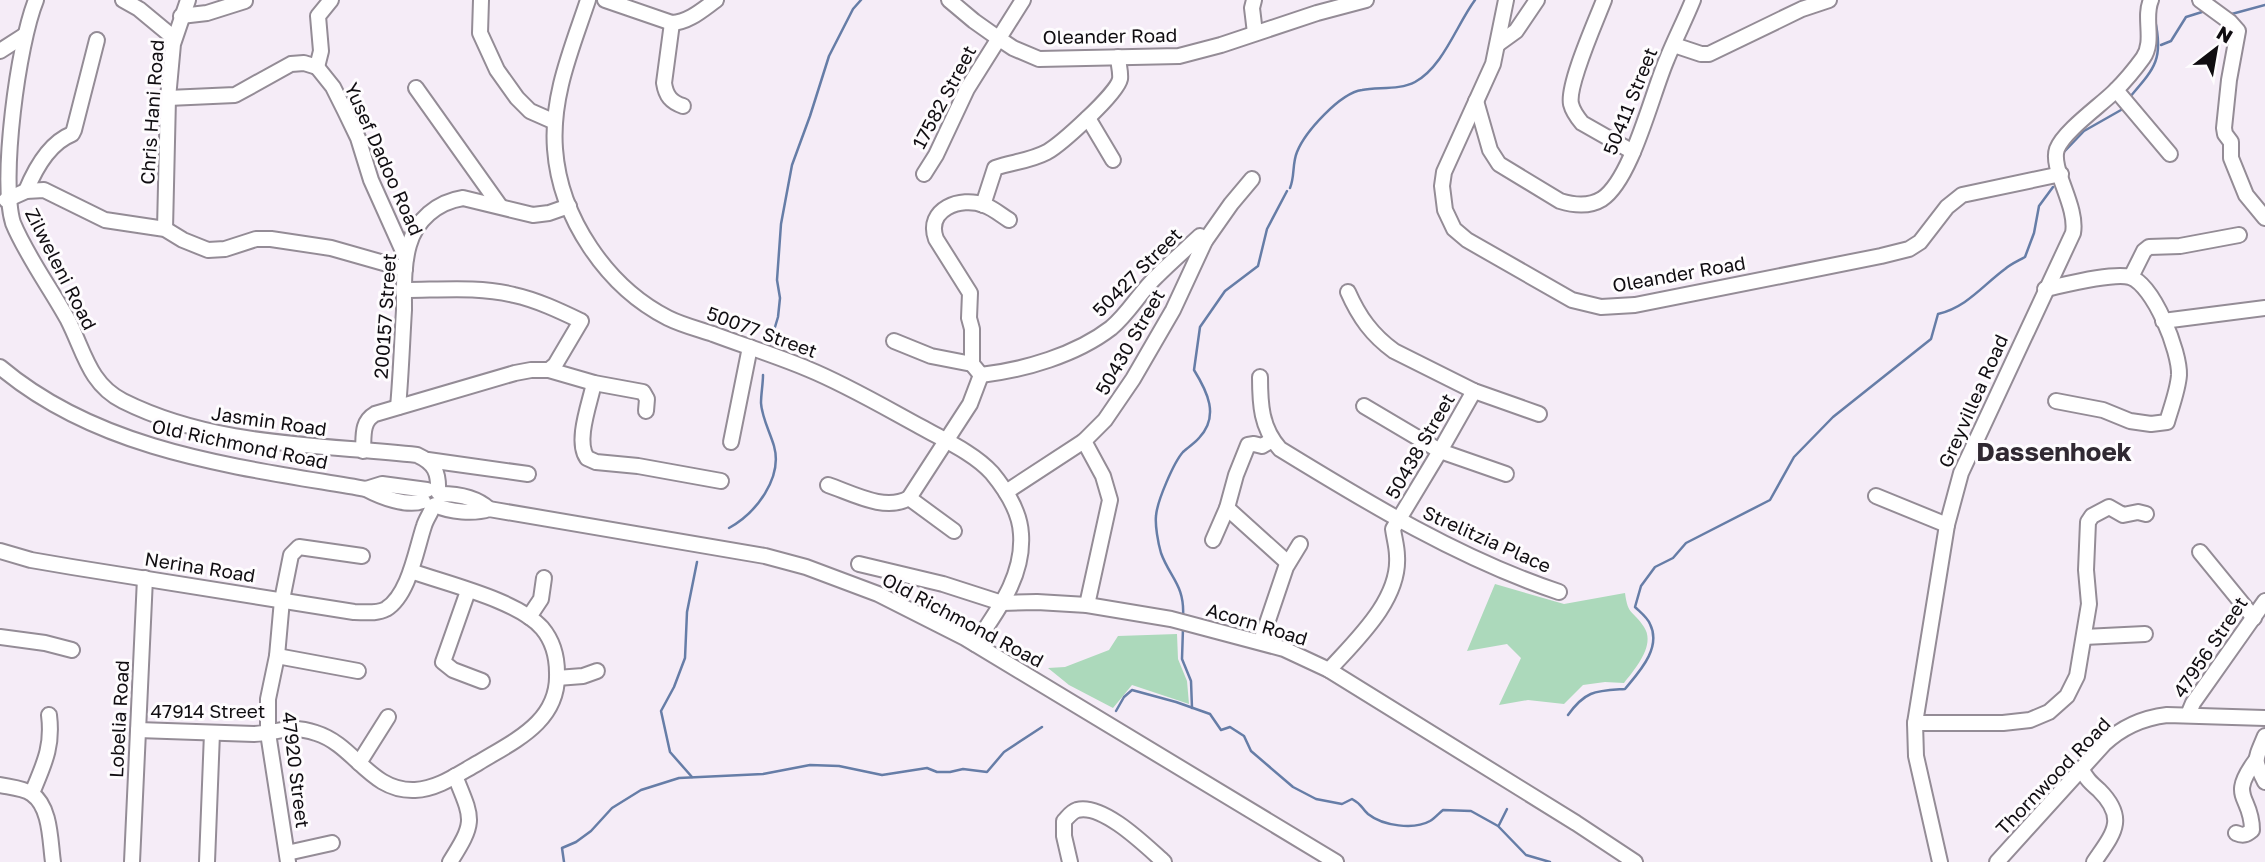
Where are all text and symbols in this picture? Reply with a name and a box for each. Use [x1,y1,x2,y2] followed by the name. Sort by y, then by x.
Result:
[2181,14,2251,84] north arrow
[2213,20,2237,48] text: N
[1042,23,1178,48] street label: Oleander Road
[135,39,168,185] street label: Chris Hani Road
[907,41,980,152] street label: 17582 Street
[1598,44,1662,158] street label: 50411 Street
[340,79,429,239] street label: Yusef Dadoo Road
[21,204,102,334] street label: Zilweleni Road
[1087,222,1186,321] street label: 50427 Street
[1611,250,1747,297] street label: Oleander Road
[369,252,400,380] street label: 200157 Street
[1090,285,1169,399] street label: 50430 Street
[704,301,820,362] street label: 50077 Street
[1933,331,2012,471] street label: Greyvillea Road
[1380,389,1459,503] street label: 50438 Street
[210,401,328,440] street label: Jasmin Road
[150,414,330,473] street label: Old Richmond Road
[1976,436,2132,467] district label: Dassenhoek
[1420,500,1555,577] street label: Strelitzia Place
[143,546,257,587] street label: Nerina Road
[879,567,1048,672] street label: Old Richmond Road
[2167,592,2252,702] street label: 47956 Street
[1204,597,1311,650] street label: Acorn Road
[104,659,133,778] street label: Lobelia Road
[151,699,265,722] street label: 47914 Street
[278,710,315,829] street label: 47920 Street
[1991,712,2115,839] street label: Thornwood Road

